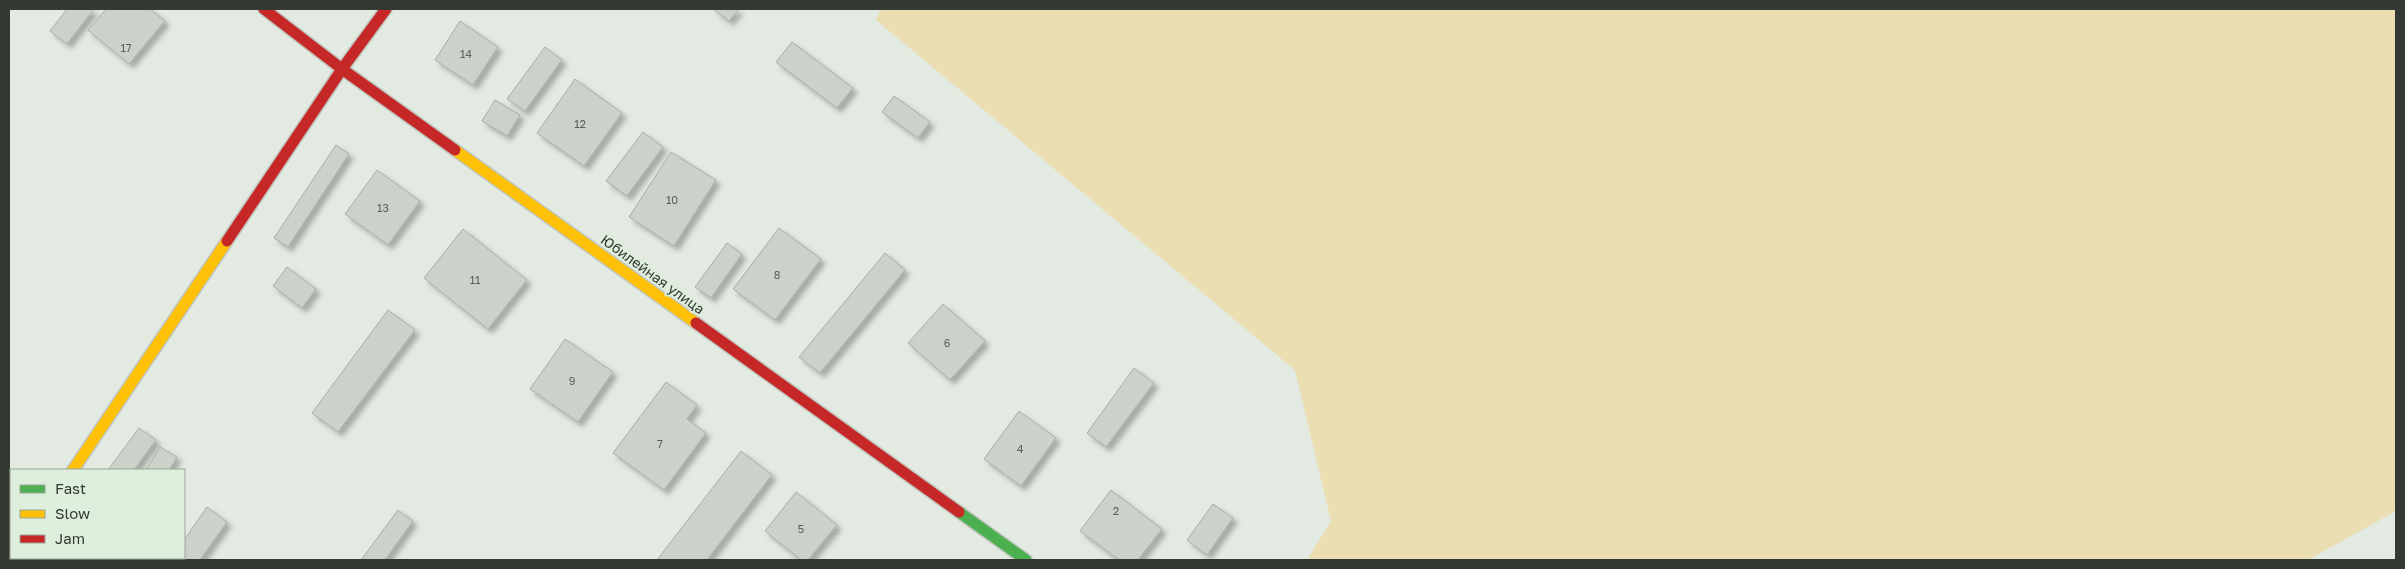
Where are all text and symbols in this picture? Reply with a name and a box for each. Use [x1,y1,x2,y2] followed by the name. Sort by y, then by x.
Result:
[120,41,132,54] house number: 17
[460,47,472,60] house number: 14
[574,117,586,130] house number: 12
[666,193,678,206] house number: 10
[377,201,389,214] house number: 13
[598,231,708,317] street label: Юбилейная улица
[774,268,781,281] house number: 8
[470,273,480,286] house number: 11
[944,336,951,349] house number: 6
[569,374,575,387] house number: 9
[657,437,663,450] house number: 7
[1017,442,1024,455] house number: 4
[10,469,185,559] legend
[55,479,86,497] text: Fast
[55,504,90,522] text: Slow
[1113,504,1119,517] house number: 2
[798,522,804,535] house number: 5
[55,529,85,547] text: Jam

